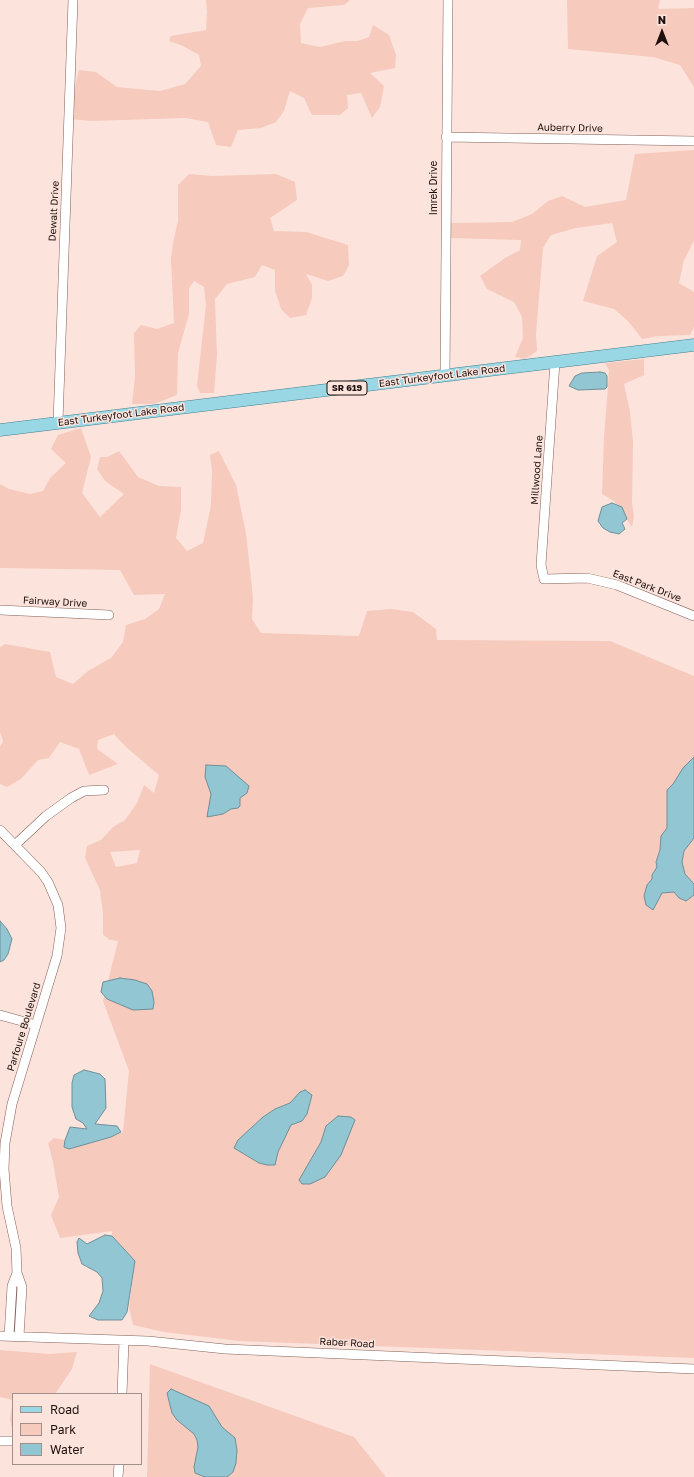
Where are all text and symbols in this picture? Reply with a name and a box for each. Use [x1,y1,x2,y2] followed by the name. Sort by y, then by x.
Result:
[642,12,682,52] north arrow
[658,13,666,26] text: N
[537,121,603,135] street label: Auberry Drive
[428,161,440,215] street label: Imrek Drive
[46,180,62,242] street label: Dewalt Drive
[378,362,506,390] street label: East Turkeyfoot Lake Road
[327,381,367,395] road number: SR 619
[57,401,185,429] street label: East Turkeyfoot Lake Road
[529,435,545,505] street label: Millwood Lane
[611,567,683,605] street label: East Park Drive
[23,594,87,610] street label: Fairway Drive
[5,981,43,1073] street label: Parfoure Boulevard
[319,1336,375,1350] street label: Raber Road
[12,1393,142,1465] legend
[50,1402,79,1417] text: Road
[50,1422,76,1437] text: Park
[50,1442,84,1457] text: Water

